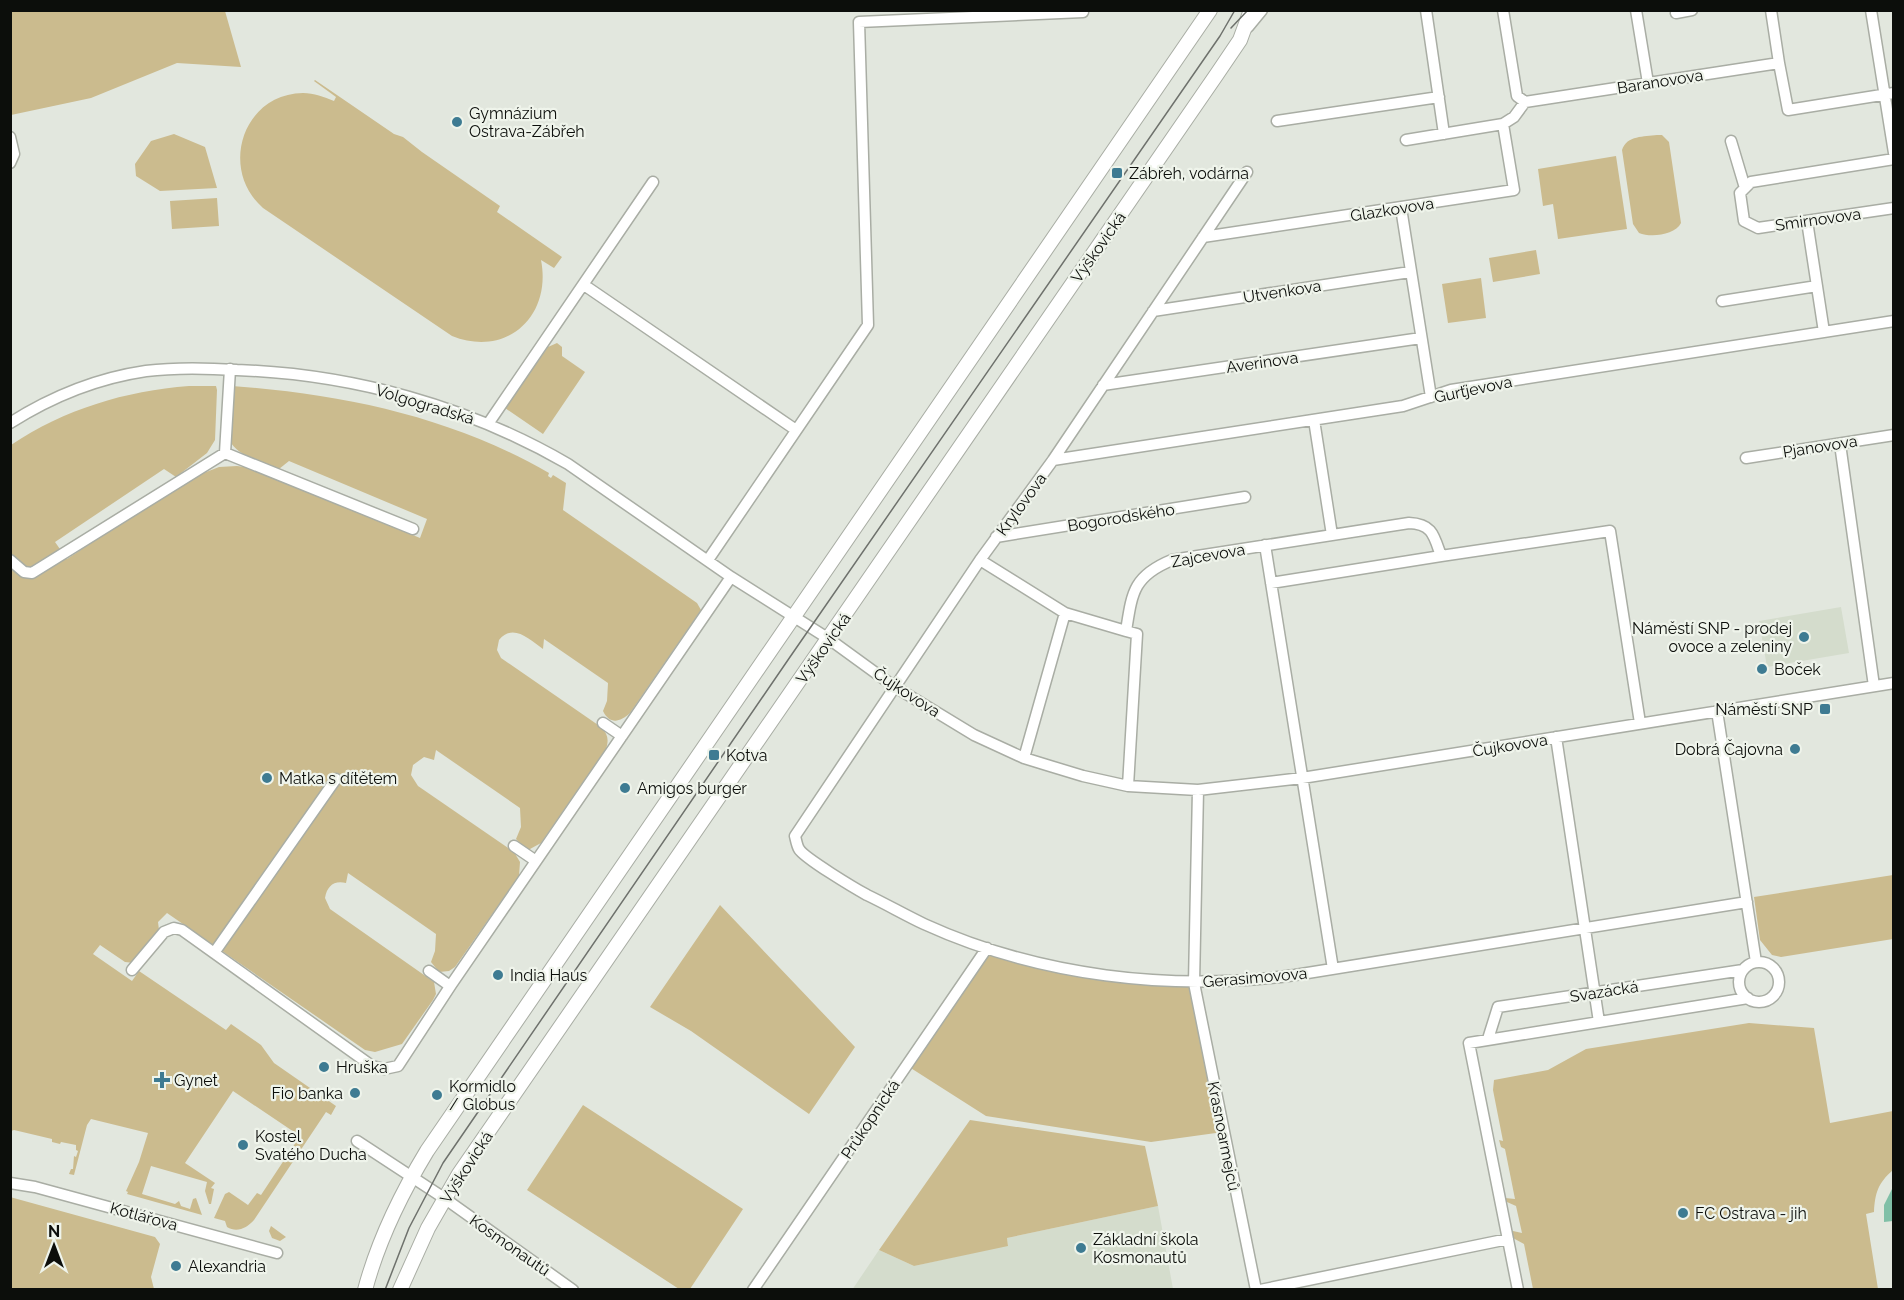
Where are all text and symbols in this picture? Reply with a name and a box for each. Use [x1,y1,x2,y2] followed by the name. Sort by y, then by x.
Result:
[1616,65,1704,98] street label: Baranovova
[469,104,585,141] place label: Gymnázium Ostrava-Zábřeh
[450,115,464,129] marker: Gymnázium Ostrava-Zábřeh
[1129,164,1249,183] place label: Zábřeh, vodárna
[1110,166,1124,180] marker: Zábřeh, vodárna
[1349,194,1435,225] street label: Glazkovova
[1774,204,1862,235] street label: Smirnovova
[1067,208,1130,286] street label: Výškovická
[1242,276,1322,307] street label: Utvenkova
[1225,348,1299,377] street label: Averinova
[1432,372,1514,407] street label: Gurťjevova
[373,380,476,428] street label: Volgogradská
[1781,431,1859,462] street label: Pjanovova
[992,469,1050,539] street label: Krylovova
[1066,500,1176,535] street label: Bogorodského
[1170,540,1247,571] street label: Zajcevova
[792,609,855,687] street label: Výškovická
[1632,619,1792,656] place label: Náměstí SNP - prodej ovoce a zeleniny
[1797,630,1811,644] marker: Náměstí SNP - prodej ovoce a zeleniny
[1774,660,1821,679] place label: Boček
[1755,662,1769,676] marker: Boček
[870,663,944,721] street label: Čujkovova
[1715,700,1813,719] place label: Náměstí SNP
[1818,702,1832,716] marker: Náměstí SNP
[1471,729,1549,761] street label: Čujkovova
[1675,739,1783,759] place label: Dobrá Čajovna
[1788,742,1802,756] marker: Dobrá Čajovna
[726,746,768,765] place label: Kotva
[707,748,721,762] marker: Kotva
[279,769,397,788] place label: Matka s dítětem
[260,771,274,785] marker: Matka s dítětem
[637,779,747,798] place label: Amigos burger
[618,781,632,795] marker: Amigos burger
[1202,963,1308,992] street label: Gerasimovova
[510,966,587,985] place label: India Haus
[491,968,505,982] marker: India Haus
[1569,977,1640,1006] street label: Svazácká
[336,1058,388,1077] place label: Hruška
[317,1060,331,1074] marker: Hruška
[174,1071,219,1090] place label: Gynet
[155,1073,169,1087] marker: Gynet
[837,1076,904,1162] street label: Průkopnická
[449,1077,516,1114] place label: Kormidlo / Globus
[1204,1080,1243,1193] street label: Krasnoarmejců
[271,1084,343,1103] place label: Fio banka
[348,1086,362,1100] marker: Fio banka
[430,1088,444,1102] marker: Kormidlo / Globus
[255,1127,367,1164] place label: Kostel Svatého Ducha
[436,1128,497,1207] street label: Výškovická
[236,1138,250,1152] marker: Kostel Svatého Ducha
[108,1198,180,1235] street label: Kotlářova
[1695,1204,1807,1223] place label: FC Ostrava - jih
[1676,1206,1690,1220] marker: FC Ostrava - jih
[466,1211,554,1280] street label: Kosmonautů
[24,1216,84,1276] north arrow
[48,1222,60,1241] text: N
[1093,1230,1199,1267] place label: Základní škola Kosmonautů
[1074,1241,1088,1255] marker: Základní škola Kosmonautů
[188,1257,266,1276] place label: Alexandria
[169,1259,183,1273] marker: Alexandria

